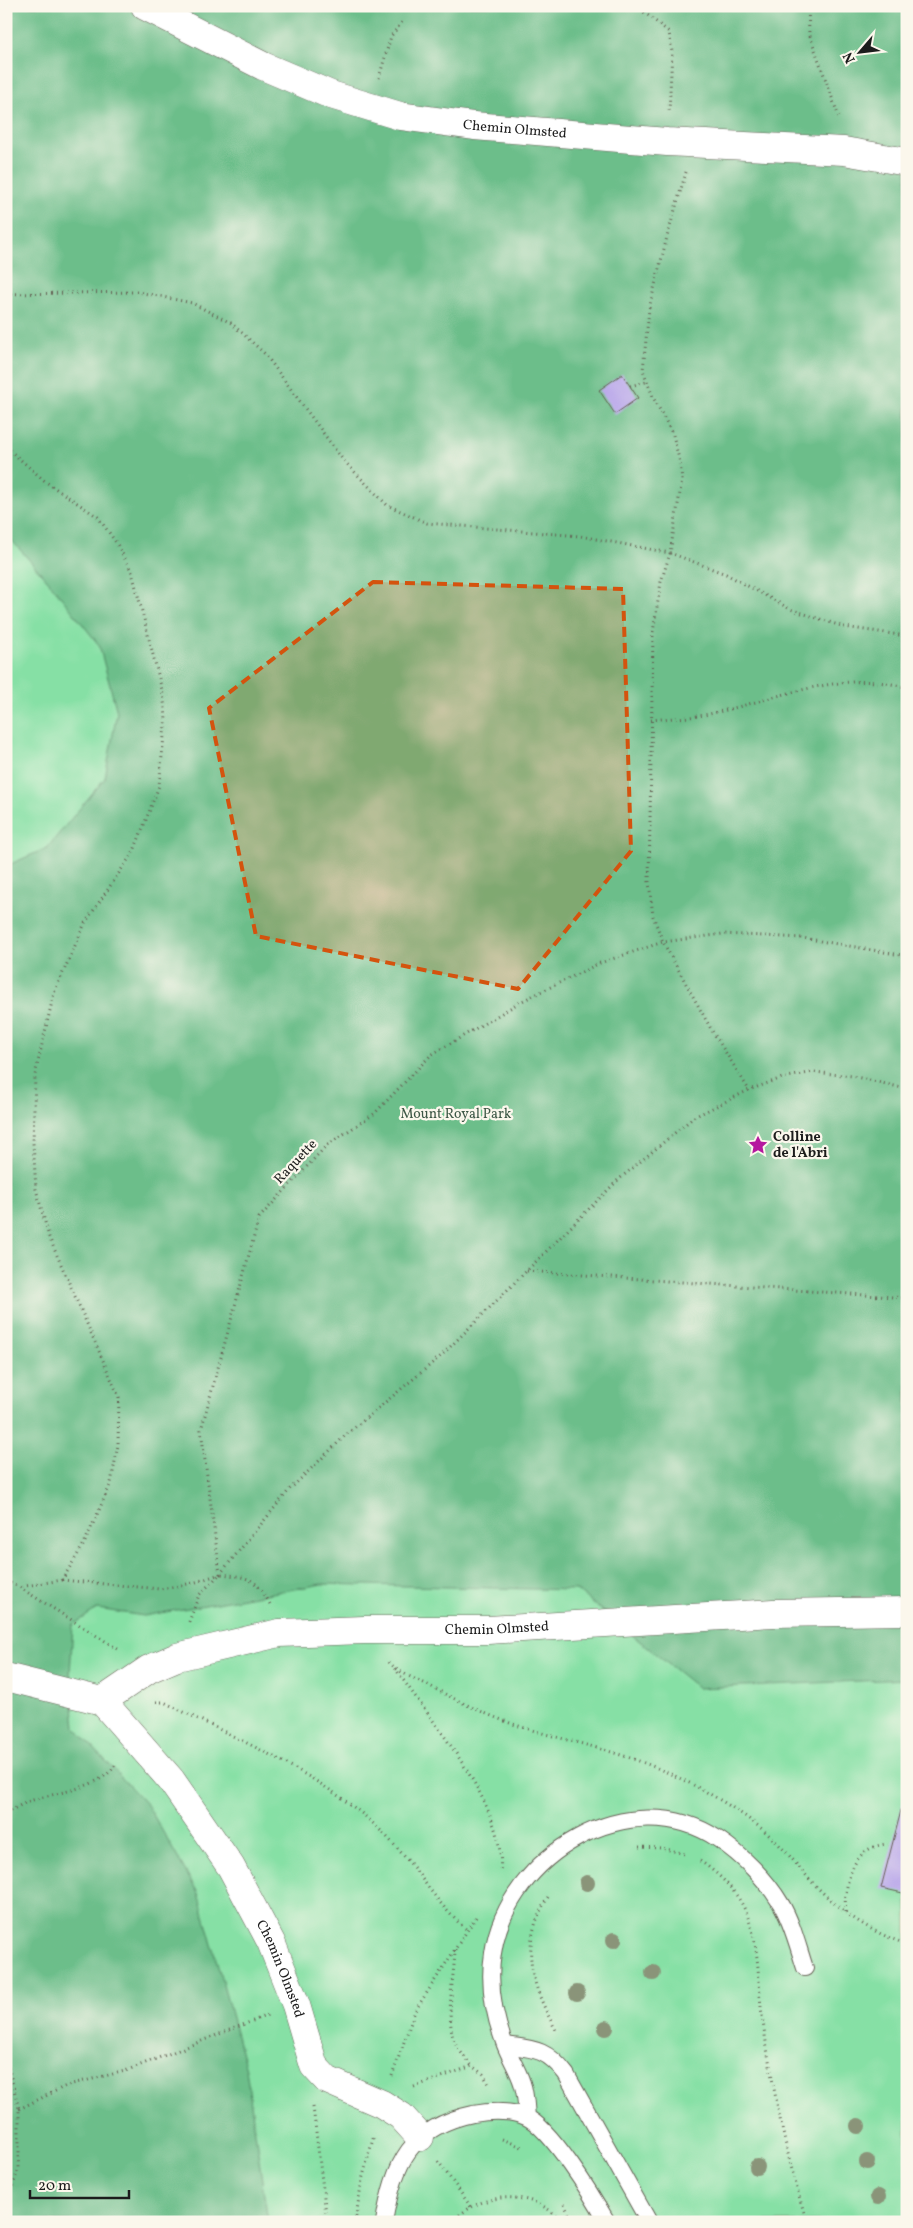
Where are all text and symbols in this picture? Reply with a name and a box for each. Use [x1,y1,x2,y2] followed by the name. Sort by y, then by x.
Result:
[836,28,886,78] north arrow
[839,48,861,66] text: N
[462,115,567,143] street label: Chemin Olmsted
[401,1105,512,1124] park label: Mount Royal Park
[773,1128,828,1163] place label: Colline de l'Abri
[747,1134,769,1156] place icon: Colline de l'Abri
[270,1135,322,1189] street label: Raquette
[445,1617,549,1640] street label: Chemin Olmsted
[252,1917,309,2020] street label: Chemin Olmsted
[30,2168,129,2200] scale bar
[38,2176,71,2197] text: 20 m

